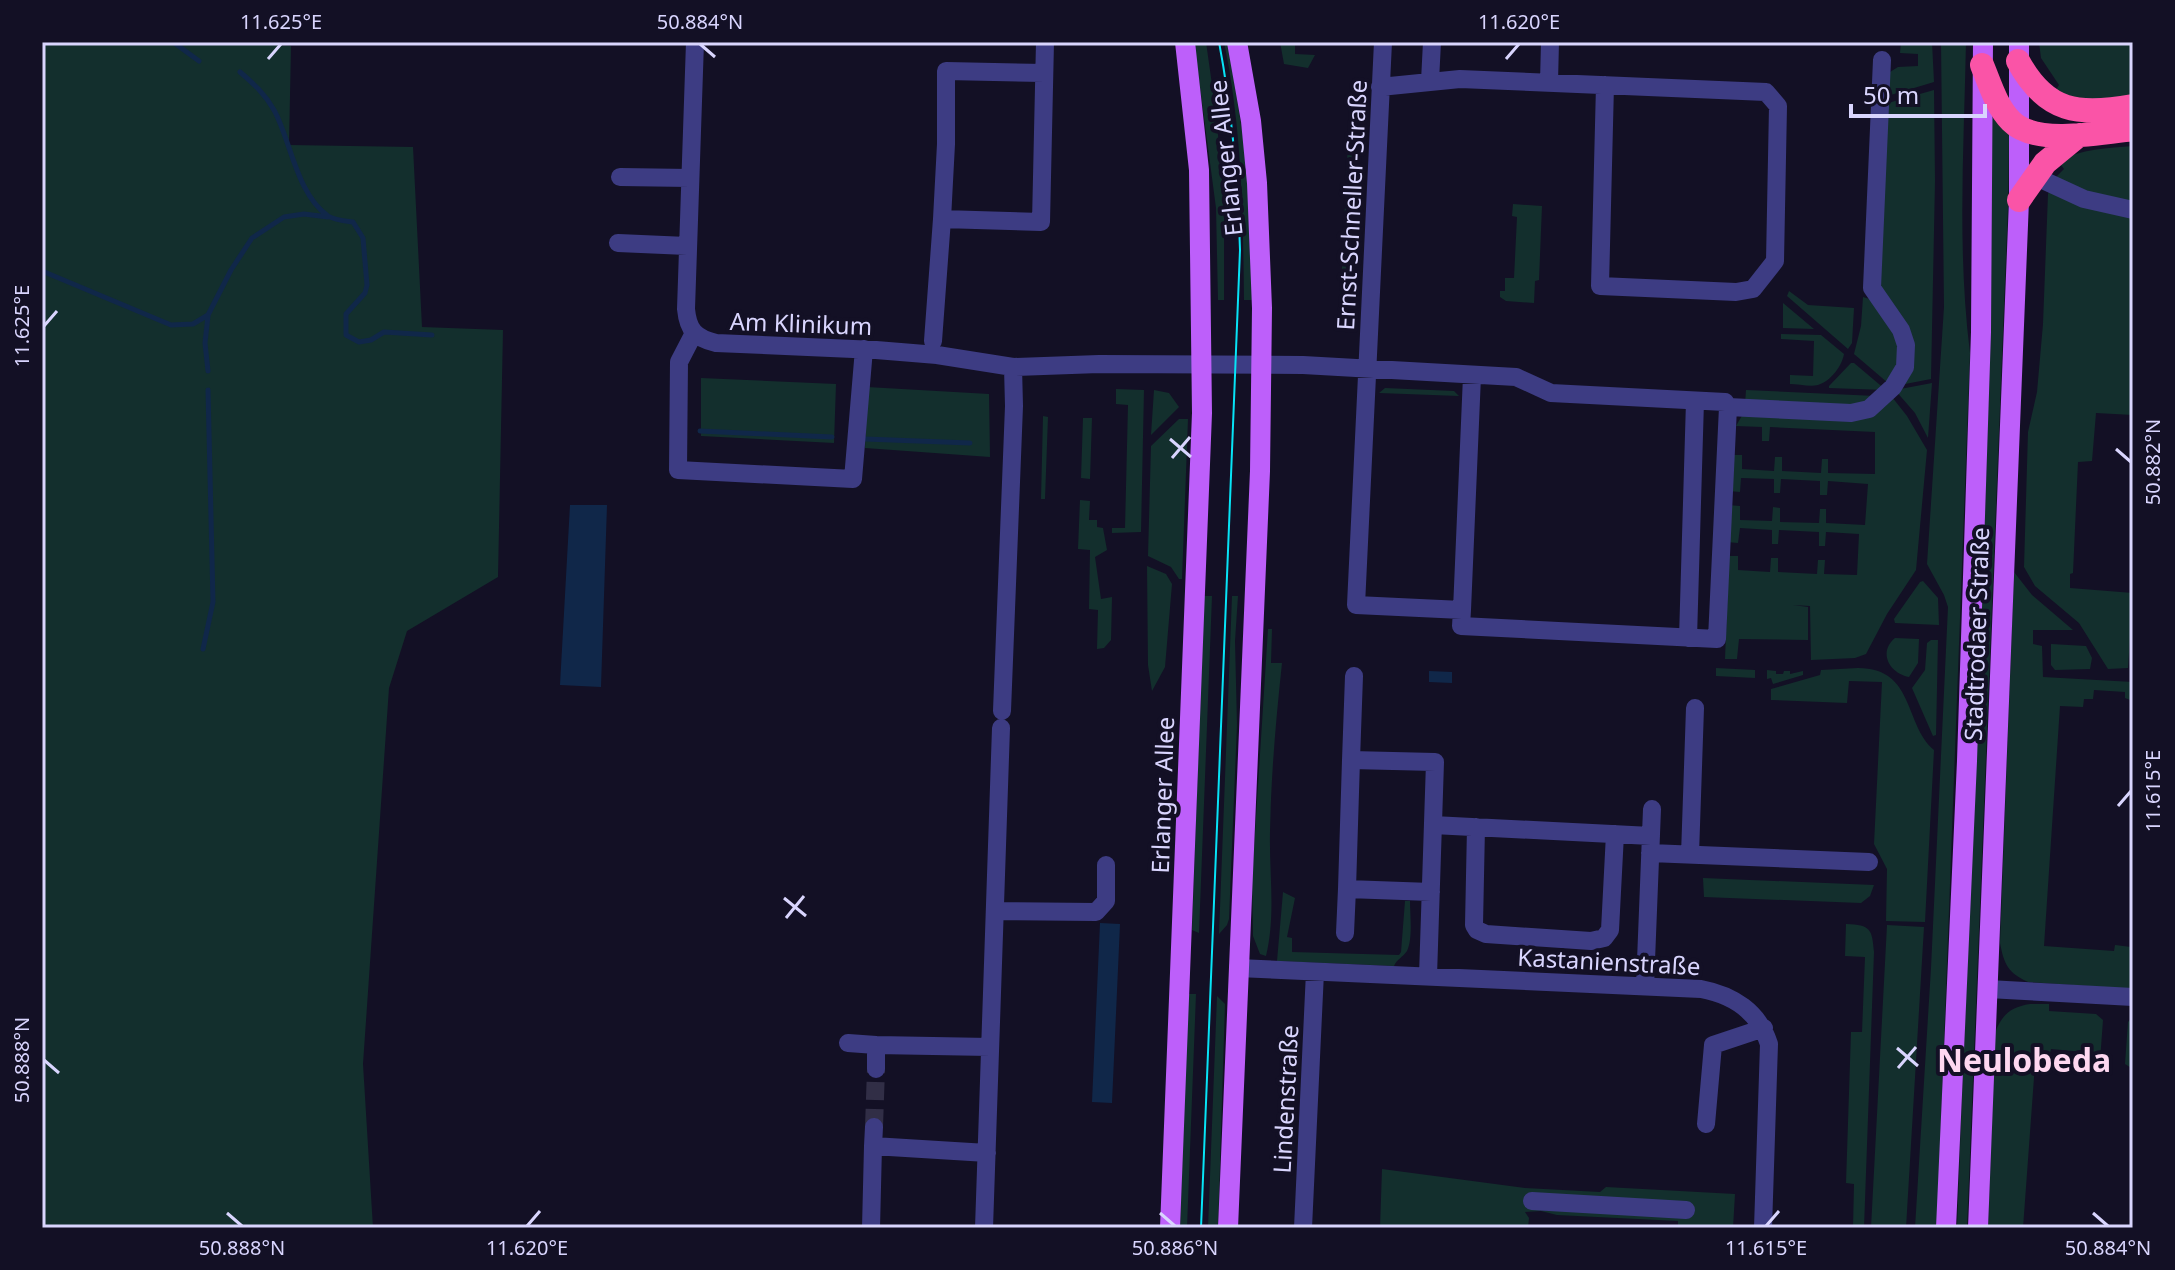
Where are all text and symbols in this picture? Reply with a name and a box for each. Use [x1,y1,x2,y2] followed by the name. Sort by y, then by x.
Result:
[240,8,322,35] text: 11.625°E
[657,8,743,35] text: 50.884°N
[1478,8,1560,35] text: 11.620°E
[1851,68,1985,118] scale bar
[1200,78,1250,238] street label: Erlanger Allee
[1863,78,1919,111] text: 50 m
[1328,79,1374,331] street label: Ernst-Schneller-Straße
[8,285,35,367] text: 11.625°E
[729,304,873,342] street label: Am Klinikum
[2139,419,2166,505] text: 50.882°N
[1956,526,1996,742] street label: Stadtrodaer Straße
[1143,716,1181,874] street label: Erlanger Allee
[2139,750,2166,832] text: 11.615°E
[1517,940,1701,982] street label: Kastanienstraße
[8,1017,35,1103] text: 50.888°N
[1265,1024,1305,1174] street label: Lindenstraße
[1937,1038,2111,1081] district label: Neulobeda
[199,1234,285,1261] text: 50.888°N
[486,1234,568,1261] text: 11.620°E
[1132,1234,1218,1261] text: 50.886°N
[1725,1234,1807,1261] text: 11.615°E
[2065,1234,2151,1261] text: 50.884°N

